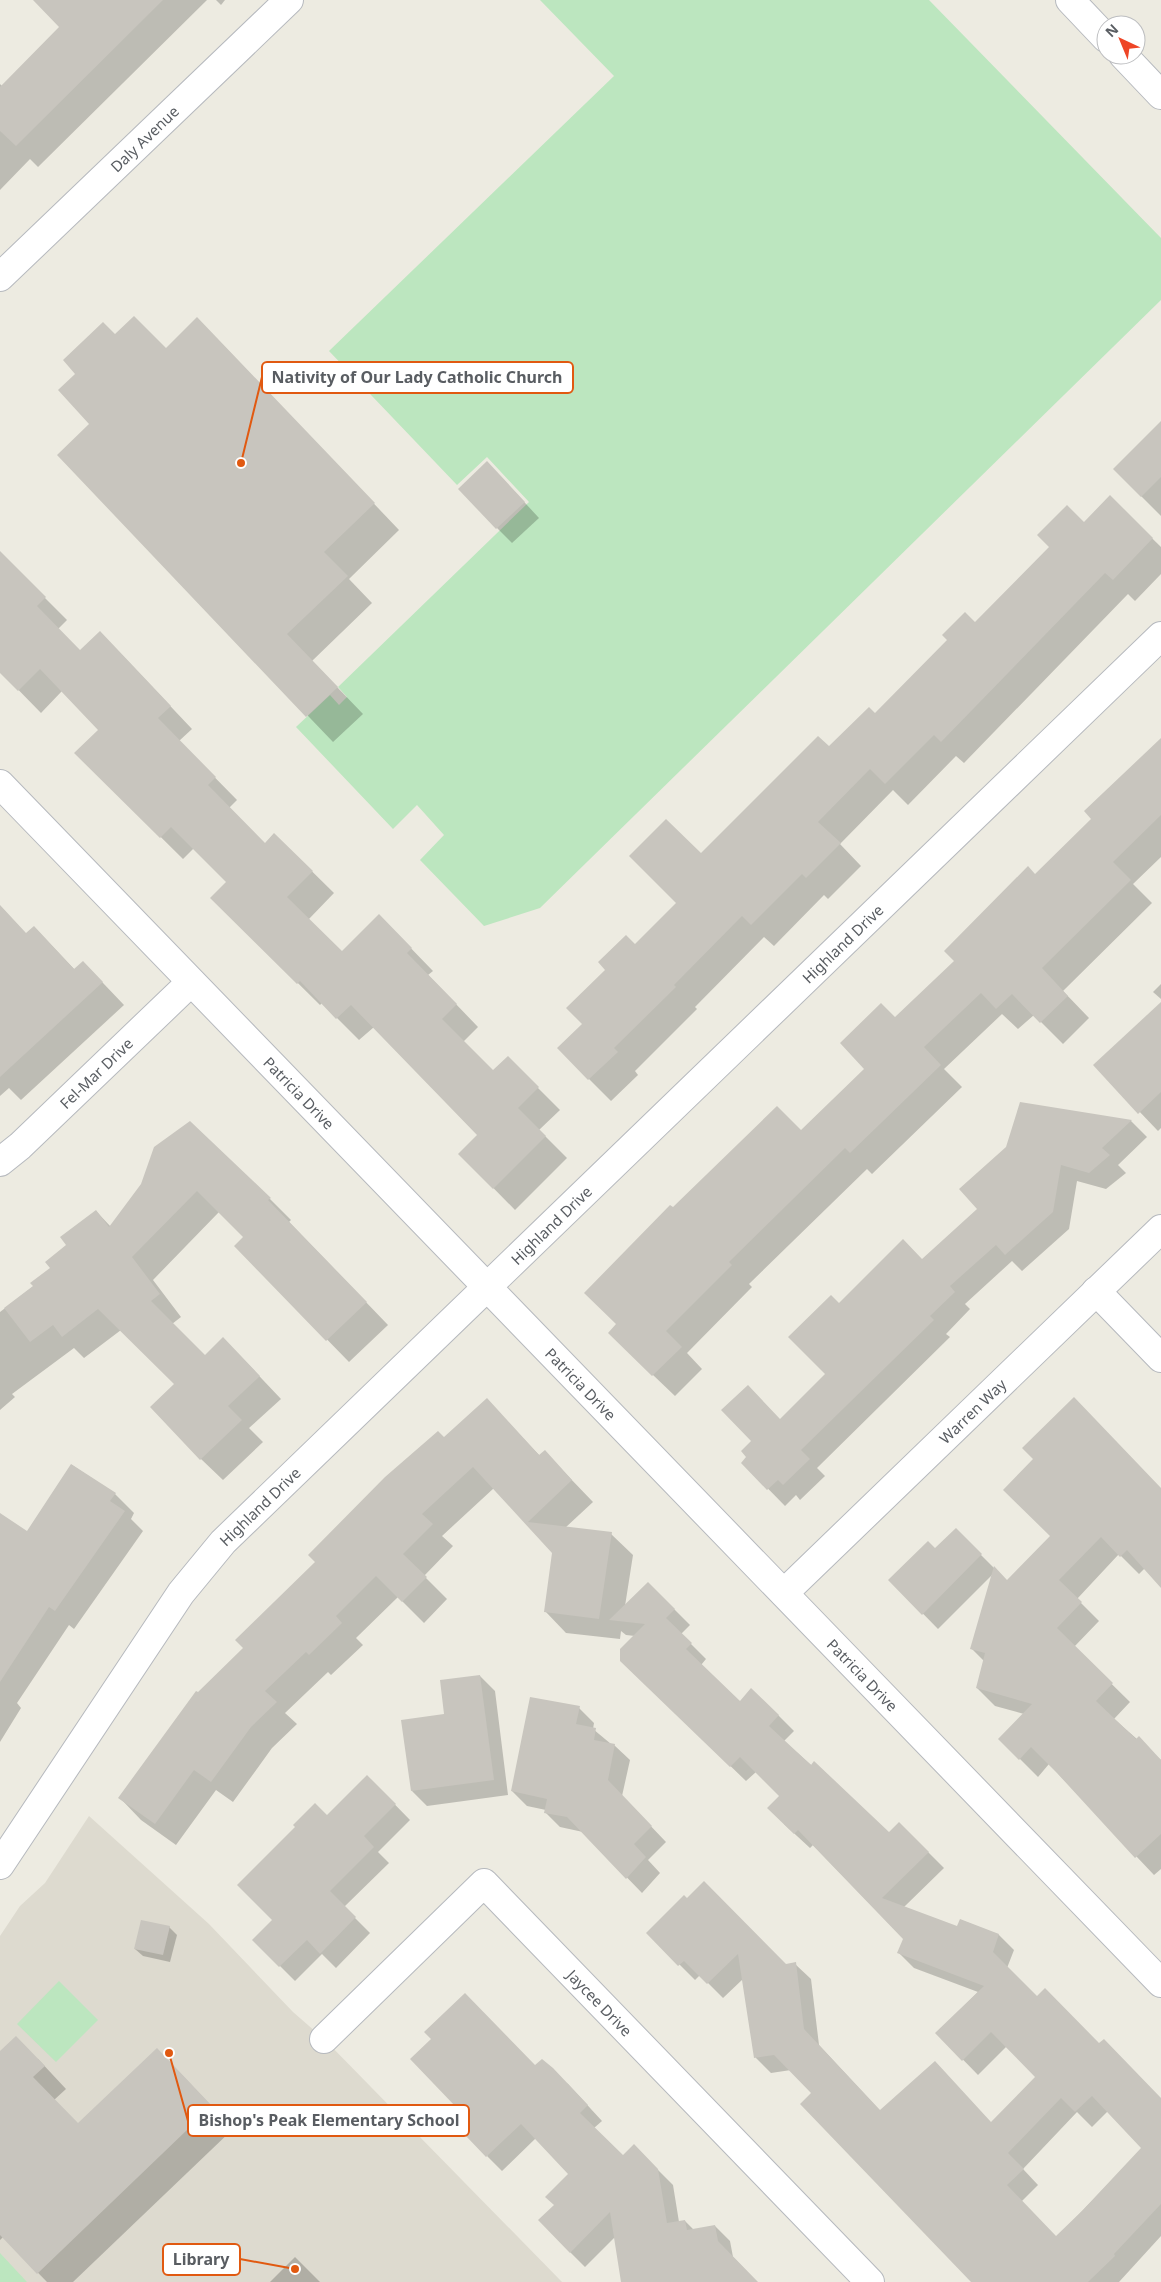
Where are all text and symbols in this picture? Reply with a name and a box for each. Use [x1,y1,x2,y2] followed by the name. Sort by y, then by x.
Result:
[1096,15,1146,65] north arrow
[1101,19,1122,41] text: N
[106,101,183,176] street label: Daly Avenue
[262,362,573,393] callout: Nativity of Our Lady Catholic Church
[272,366,562,388] text: Nativity of Our Lady Catholic Church
[798,900,887,987] street label: Highland Drive
[55,1033,137,1113] street label: Fel-Mar Drive
[259,1052,339,1133] street label: Patricia Drive
[506,1181,596,1269] street label: Highland Drive
[541,1343,621,1424] street label: Patricia Drive
[935,1374,1010,1448] street label: Warren Way
[215,1463,305,1550] street label: Highland Drive
[823,1634,902,1715] street label: Patricia Drive
[562,1964,637,2040] street label: Jaycee Drive
[188,2105,469,2136] callout: Bishop's Peak Elementary School
[199,2109,459,2131] text: Bishop's Peak Elementary School
[163,2244,240,2275] callout: Library
[173,2248,230,2270] text: Library

